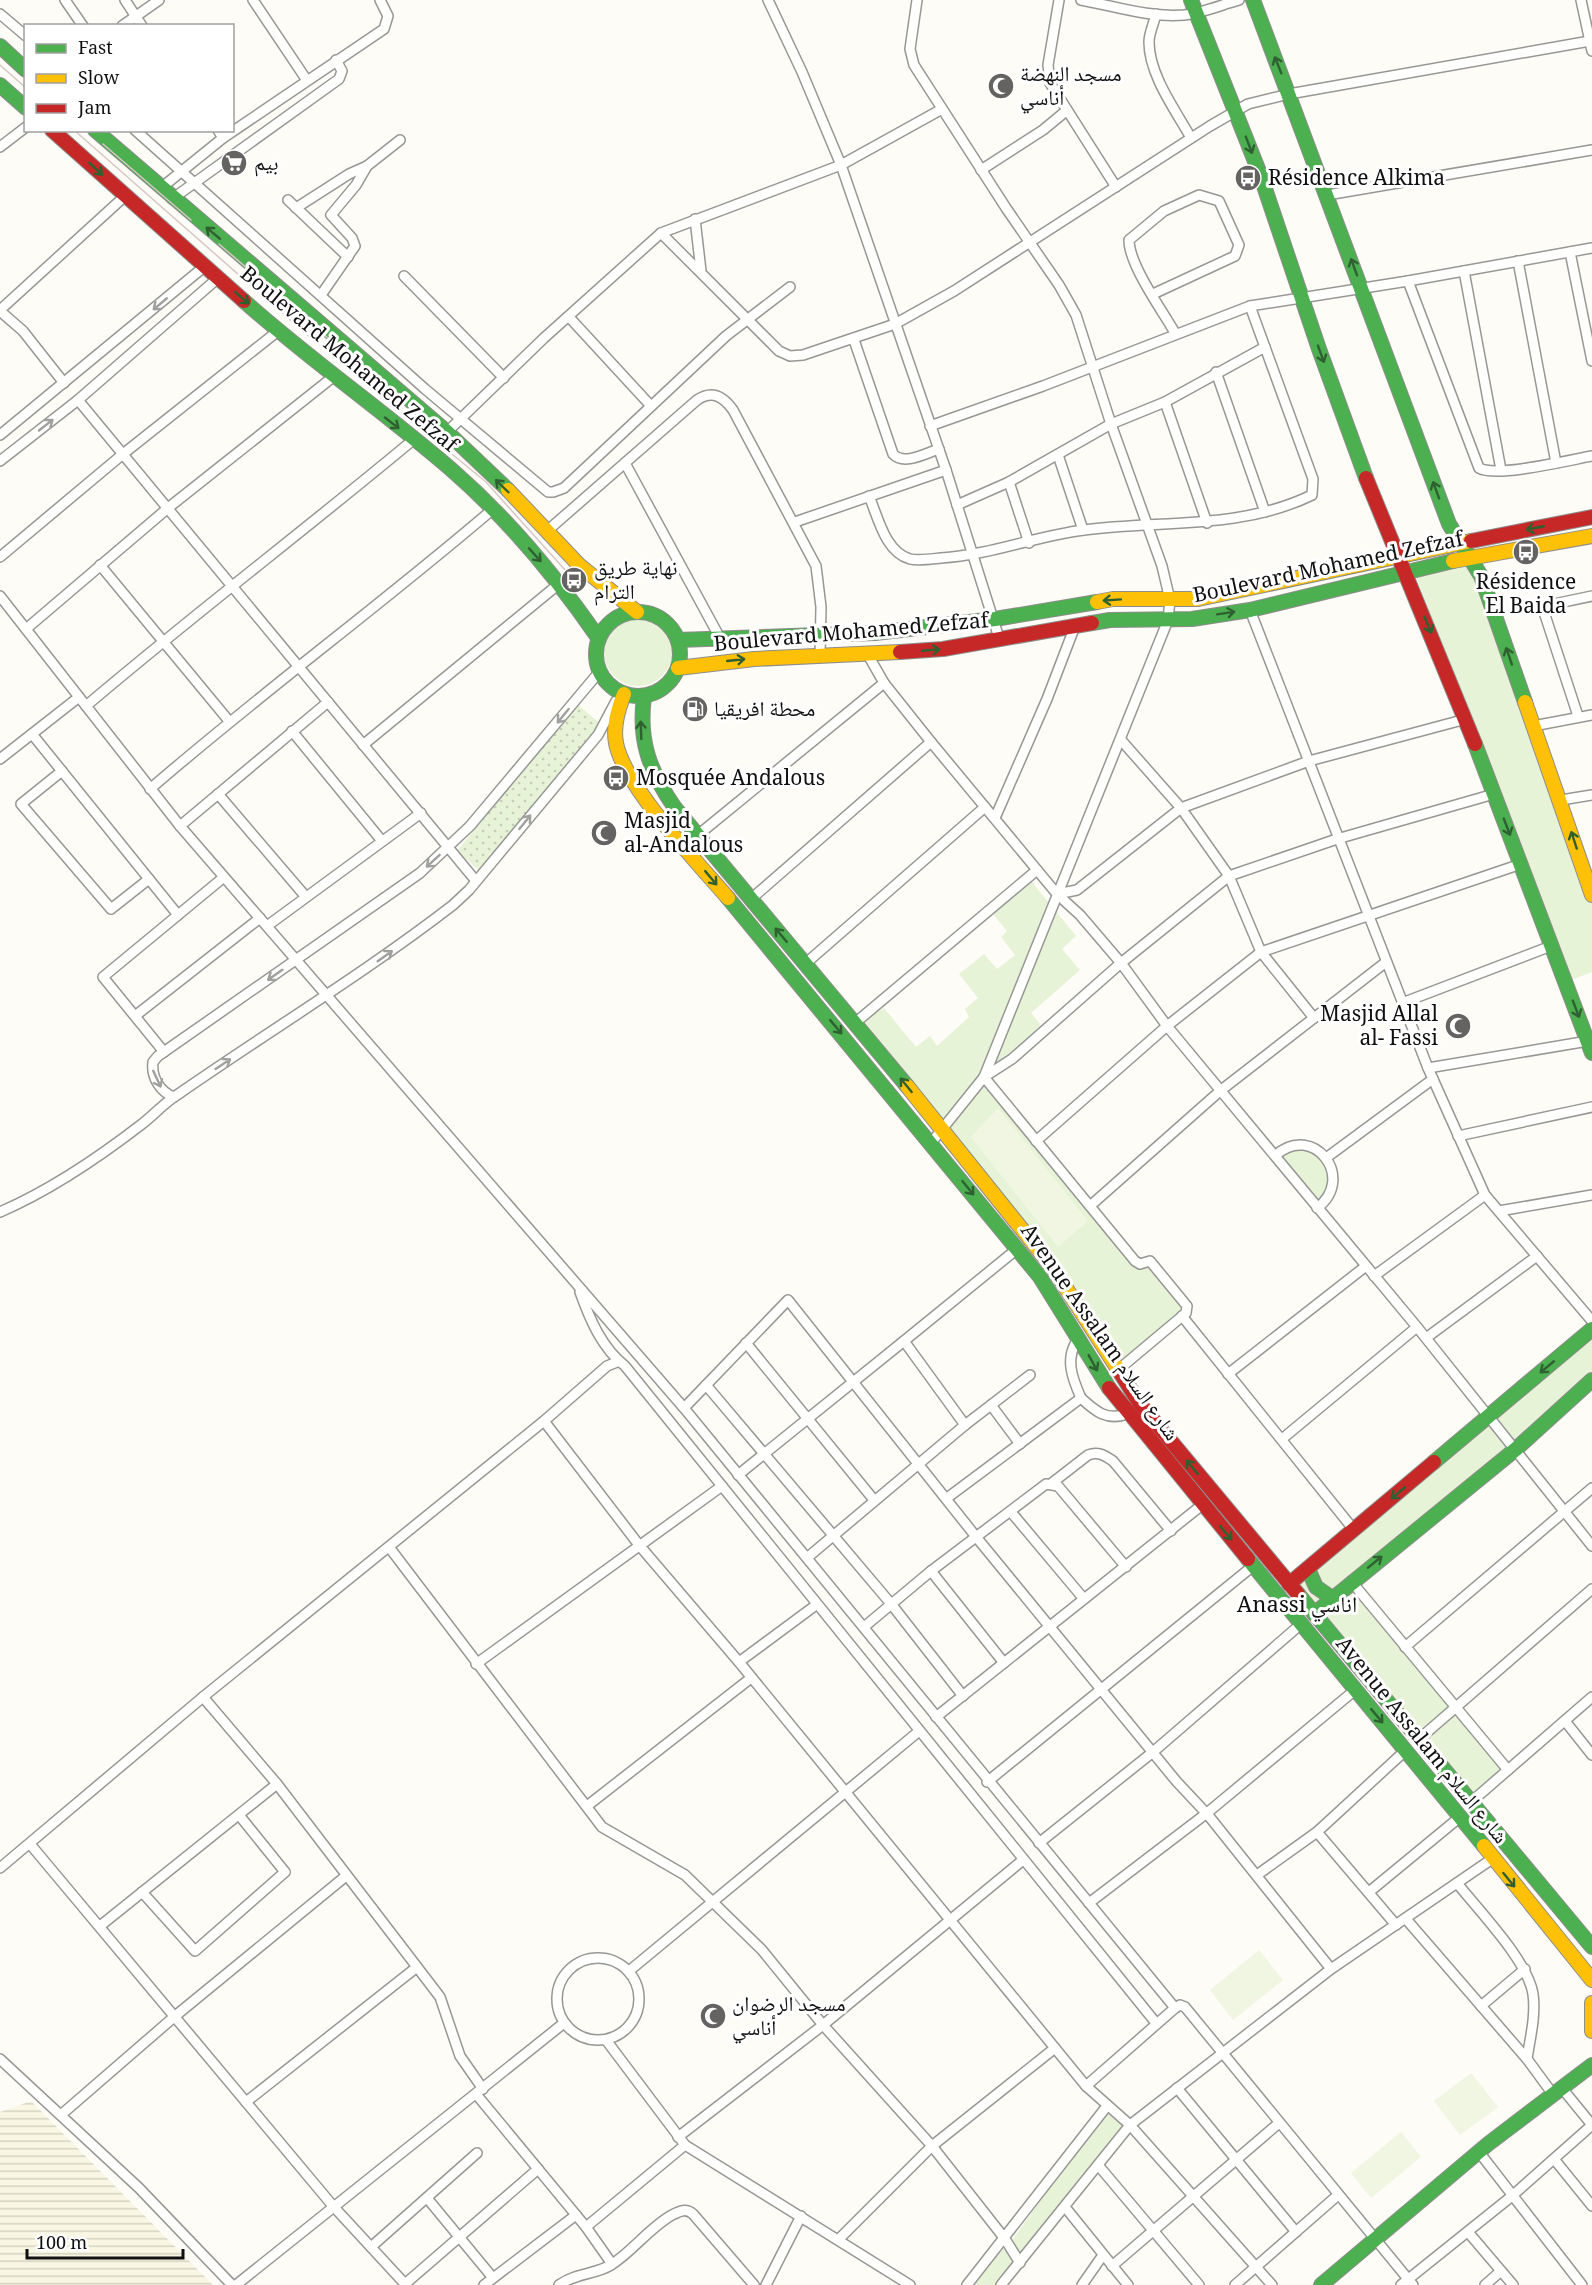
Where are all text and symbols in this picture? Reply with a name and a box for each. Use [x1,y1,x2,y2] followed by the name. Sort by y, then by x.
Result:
[24,24,234,132] legend
[78,35,113,65] text: Fast
[1272,56,1283,75] one-way arrow
[1020,59,1122,118] place label: مسجد النهضة أناسي
[78,65,120,95] text: Slow
[986,71,1016,101] mosque icon: مسجد النهضة أناسي
[77,95,112,125] text: Jam
[1244,135,1255,154] one-way arrow
[219,148,249,178] supermarket icon: بيم
[254,148,278,183] place label: بيم
[88,162,103,176] one-way arrow
[1233,163,1263,193] bus stop icon: Résidence Alkima
[1268,163,1445,198] place label: Résidence Alkima
[205,227,221,240] one-way arrow
[1347,258,1358,277] one-way arrow
[231,259,466,464] street label: Boulevard Mohamed Zefzaf
[234,291,249,305] one-way arrow
[152,297,168,310] one-way arrow
[1316,344,1327,362] one-way arrow
[383,417,399,430] one-way arrow
[38,418,54,431] one-way arrow
[495,479,510,493] one-way arrow
[1430,481,1441,499] one-way arrow
[1190,523,1469,615] street label: Boulevard Mohamed Zefzaf
[1525,523,1545,534] one-way arrow
[1511,537,1541,567] bus stop icon: Résidence El Baida
[528,547,542,562] one-way arrow
[594,553,677,612] place label: نهاية طريق الترام
[559,565,589,595] bus stop icon: نهاية طريق الترام
[1476,567,1576,626] place label: Résidence El Baida
[1102,595,1122,606] one-way arrow
[712,605,992,664] street label: Boulevard Mohamed Zefzaf
[1216,608,1235,619] one-way arrow
[1423,616,1434,634] one-way arrow
[921,644,940,655] one-way arrow
[1503,647,1514,666] one-way arrow
[726,655,746,666] one-way arrow
[680,694,710,724] fuel station icon: محطة افريقيا
[714,694,815,729] place label: محطة افريقيا
[556,708,570,723] one-way arrow
[636,720,647,740] one-way arrow
[601,763,631,793] bus stop icon: Mosquée Andalous
[636,763,825,798] place label: Mosquée Andalous
[624,806,743,865] place label: Masjid al-Andalous
[518,815,532,830] one-way arrow
[1502,817,1513,835] one-way arrow
[589,818,619,848] mosque icon: Masjid al-Andalous
[1567,831,1578,850] one-way arrow
[426,854,441,868] one-way arrow
[704,870,718,885] one-way arrow
[775,927,788,943] one-way arrow
[376,950,392,962] one-way arrow
[267,969,284,981] one-way arrow
[1320,999,1438,1058] place label: Masjid Allal al- Fassi
[1571,999,1582,1018] one-way arrow
[1443,1011,1473,1041] mosque icon: Masjid Allal al- Fassi
[829,1019,843,1034] one-way arrow
[214,1058,231,1070] one-way arrow
[151,1070,163,1088] one-way arrow
[900,1077,913,1093] one-way arrow
[961,1180,975,1195] one-way arrow
[1009,1217,1187,1450] street label: Avenue Assalam شارع السلام
[1088,1354,1100,1371] one-way arrow
[1539,1360,1555,1373] one-way arrow
[1185,1459,1198,1475] one-way arrow
[1390,1486,1406,1499] one-way arrow
[1219,1525,1233,1540] one-way arrow
[1366,1556,1382,1569] one-way arrow
[1237,1588,1357,1626] district label: Anassi اناسي
[1325,1630,1515,1853] street label: Avenue Assalam شارع السلام
[1371,1708,1384,1724] one-way arrow
[1502,1872,1516,1887] one-way arrow
[732,1989,846,2048] place label: مسجد الرضوان أناسي
[698,2001,728,2031] mosque icon: مسجد الرضوان أناسي
[27,2222,183,2260] scale bar
[36,2230,87,2260] text: 100 m

